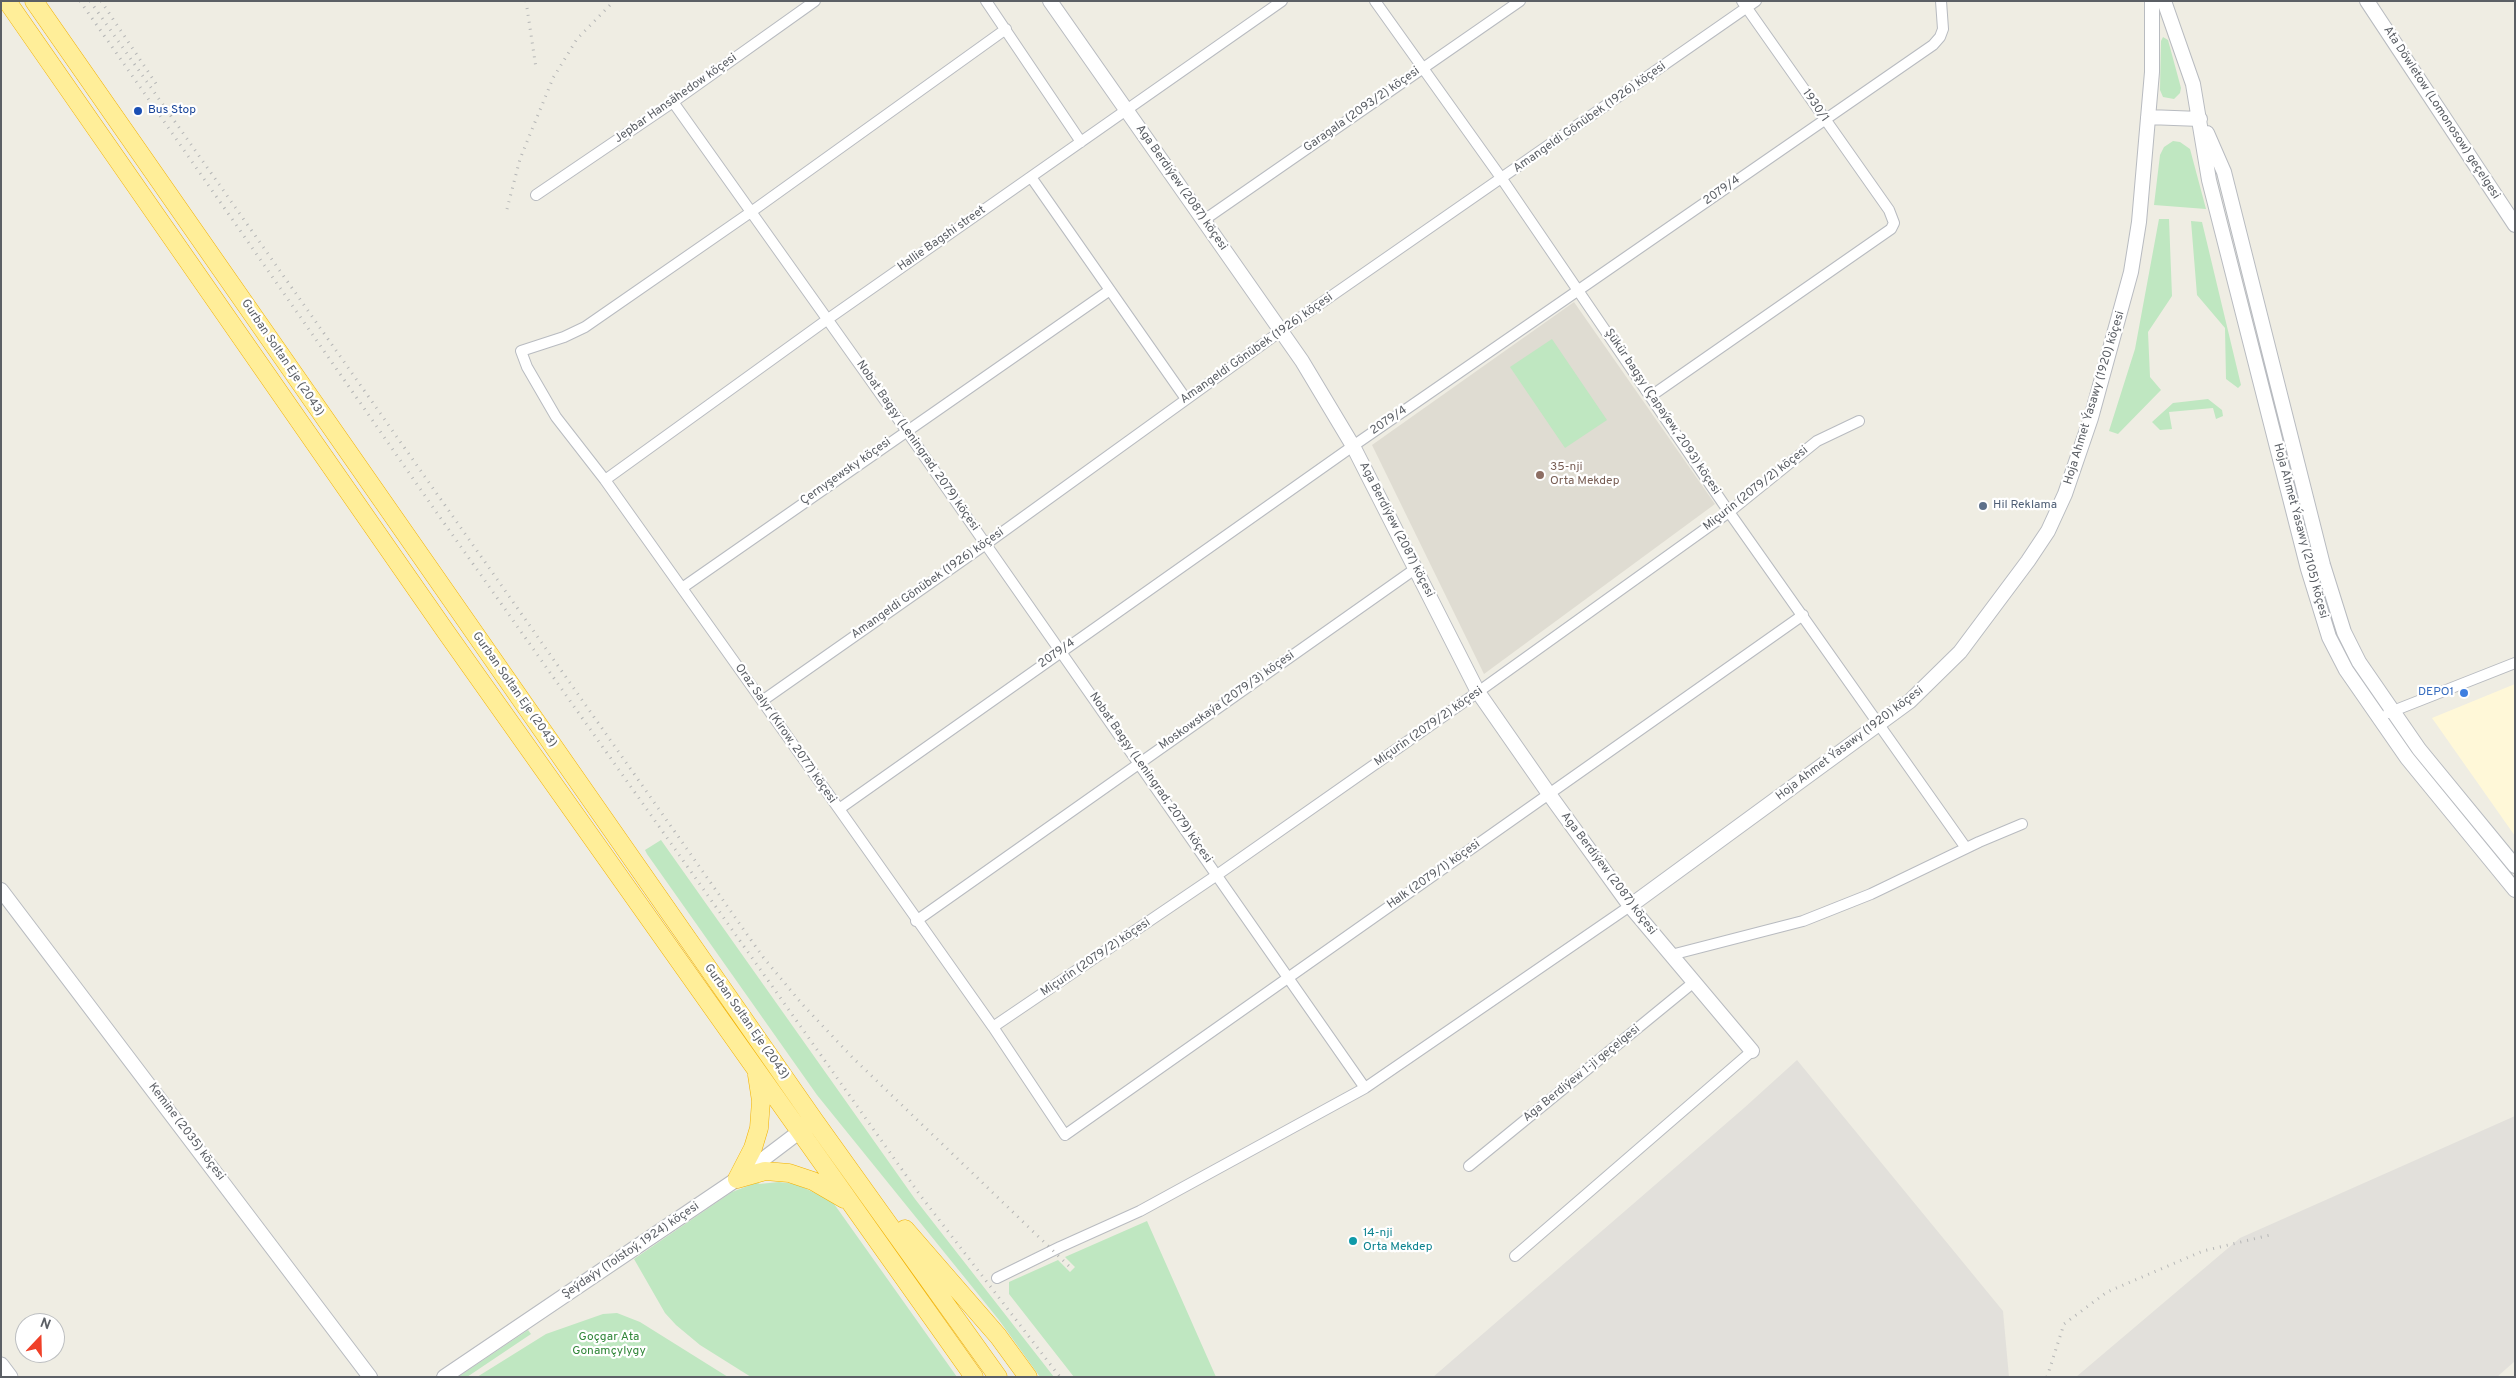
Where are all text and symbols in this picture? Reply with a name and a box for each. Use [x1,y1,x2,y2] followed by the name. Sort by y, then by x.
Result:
[2380,24,2502,202] street label: Ata Döwletow (Lomonosow) geçelgesi
[612,51,740,147] street label: Jepbar Hansähedow köçesi
[1511,60,1669,176] street label: Amangeldi Gönübek (1926) köçesi
[1301,64,1423,156] street label: Garagala (2093/2) köçesi
[1799,87,1831,125] street label: 1930/1
[148,104,196,118] place label: Bus Stop
[132,105,144,117] marker: Bus Stop
[1132,122,1230,254] street label: Aga Berdiýew (2087) köçesi
[1701,173,1743,209] street label: 2079/4
[895,203,989,275] street label: Hallie Bagshi street
[1178,291,1336,407] street label: Amangeldi Gönübek (1926) köçesi
[238,297,326,419] street label: Gurban Soltan Eje (2043)
[2062,310,2128,486] street label: Hoja Ahmet Ýasawy (1920) köçesi
[1601,326,1723,498] street label: Şükür bagşy (Çapaýew, 2093) köçesi
[852,358,982,534] street label: Nobat Bagşy (Leningrad, 2079) köçesi
[1368,403,1410,439] street label: 2079/4
[798,435,894,509] street label: Çernyşewsky köçesi
[2270,442,2330,620] street label: Hoja Ahmet Ýasawy (2105) köçesi
[1701,444,1811,534] street label: Miçurin (2079/2) köçesi
[1356,460,1436,600] street label: Aga Berdiýew (2087) köçesi
[1550,461,1619,489] place label: 35-nji Orta Mekdep
[1534,469,1546,481] marker: 35-nji Orta Mekdep
[1993,499,2057,513] place label: Hil Reklama
[1977,500,1989,512] marker: Hil Reklama
[849,526,1007,642] street label: Amangeldi Gönübek (1926) köçesi
[469,630,559,750] street label: Gurban Soltan Eje (2043)
[1036,636,1078,672] street label: 2079/4
[1156,649,1298,753] street label: Moskowskaýa (2079/3) köçesi
[731,661,839,807] street label: Oraz Salyr (Kirow, 2077) köçesi
[1372,684,1486,770] street label: Miçurin (2079/2) köçesi
[1774,684,1926,804] street label: Hoja Ahmet Ýasawy (1920) köçesi
[2418,686,2454,700] place label: DEPO1
[2458,687,2470,699] marker: DEPO1
[1085,690,1215,866] street label: Nobat Bagşy (Leningrad, 2079) köçesi
[1557,810,1659,938] street label: Aga Berdiýew (2087) köçesi
[1385,838,1483,912] street label: Halk (2079/1) köçesi
[1039,916,1153,1000] street label: Miçurin (2079/2) köçesi
[701,962,791,1082] street label: Gurban Soltan Eje (2043)
[1521,1022,1643,1126] street label: Aga Berdiýew 1-ji geçelgesi
[145,1080,227,1184] street label: Kemine (2035) köçesi
[560,1200,702,1302] street label: Şeýdaýy (Tolstoý, 1924) köçesi
[1363,1227,1432,1255] place label: 14-nji Orta Mekdep
[1347,1235,1359,1247] marker: 14-nji Orta Mekdep
[15,1313,65,1363] north arrow
[37,1315,53,1334] text: N
[572,1331,646,1359] park label: Goçgar Ata Gonamçylygy

